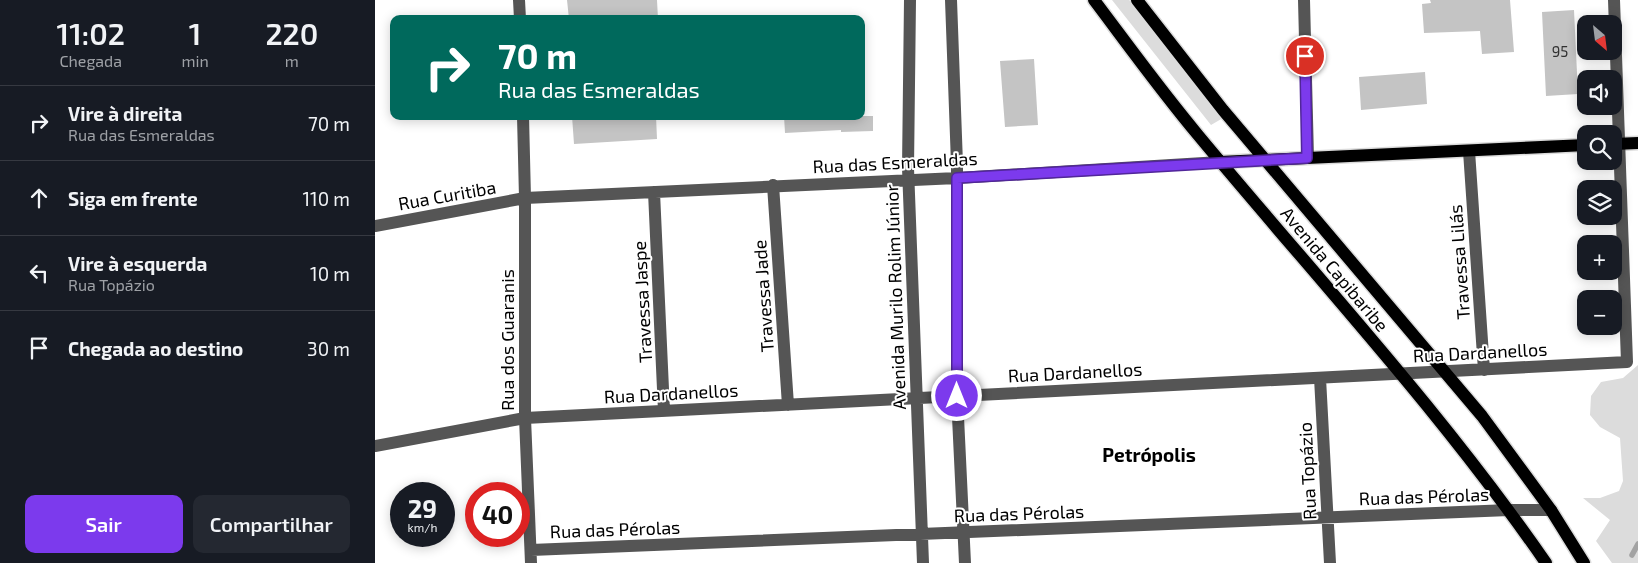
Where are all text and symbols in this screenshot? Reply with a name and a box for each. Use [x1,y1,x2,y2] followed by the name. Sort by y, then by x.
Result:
[57,15,125,51] text: 11:02
[189,15,201,51] text: 1
[265,15,318,51] text: 220
[1577,15,1623,60] north arrow
[1577,15,1622,335] map controls
[498,34,577,76] text: 70 m
[415,35,480,100] icon: right
[1284,35,1326,77] pin
[1291,42,1319,70] icon: arrive
[1552,42,1568,60] house number: 95
[59,51,122,70] text: Chegada
[182,51,209,70] text: min
[285,51,299,70] text: m
[1577,70,1622,115] button: sound
[498,76,700,102] text: Rua das Esmeraldas
[68,102,182,125] text: Vire à direita
[25,109,53,137] icon: right
[308,112,350,135] text: 70 m
[68,125,215,144] text: Rua das Esmeraldas
[1577,125,1622,170] button: search
[812,147,978,177] street label: Rua das Esmeraldas
[396,176,498,214] street label: Rua Curitiba
[1577,180,1622,225] button: layers
[25,184,53,212] icon: ahead
[880,184,910,410] street label: Avenida Murilo Rolim Júnior
[68,187,198,210] text: Siga em frente
[303,187,350,210] text: 110 m
[1276,202,1394,336] street label: Avenida Capibaribe
[1444,204,1474,320] street label: Travessa Lilás
[1577,235,1622,280] button: +
[748,239,778,353] street label: Travessa Jade
[628,240,656,364] street label: Travessa Jaspe
[68,252,207,275] text: Vire à esquerda
[25,259,53,287] icon: left
[310,262,350,285] text: 10 m
[496,269,518,411] street label: Rua dos Guaranis
[68,275,155,294] text: Rua Topázio
[1577,290,1622,335] button: −
[25,334,53,362] icon: arrive
[68,337,243,360] text: Chegada ao destino
[307,337,350,360] text: 30 m
[1412,337,1548,367] street label: Rua Dardanellos
[1007,357,1143,387] street label: Rua Dardanellos
[930,369,982,421] position arrow
[603,378,739,408] street label: Rua Dardanellos
[1293,422,1321,520] street label: Rua Topázio
[1102,443,1196,466] district label: Petrópolis
[465,482,530,547] speed limit sign: 40
[1358,483,1490,509] street label: Rua das Pérolas
[408,493,437,523] text: 29
[25,495,183,553] button: Sair
[193,495,350,553] button: Compartilhar
[953,500,1085,526] street label: Rua das Pérolas
[549,516,681,542] street label: Rua das Pérolas
[408,520,437,534] text: km/h

